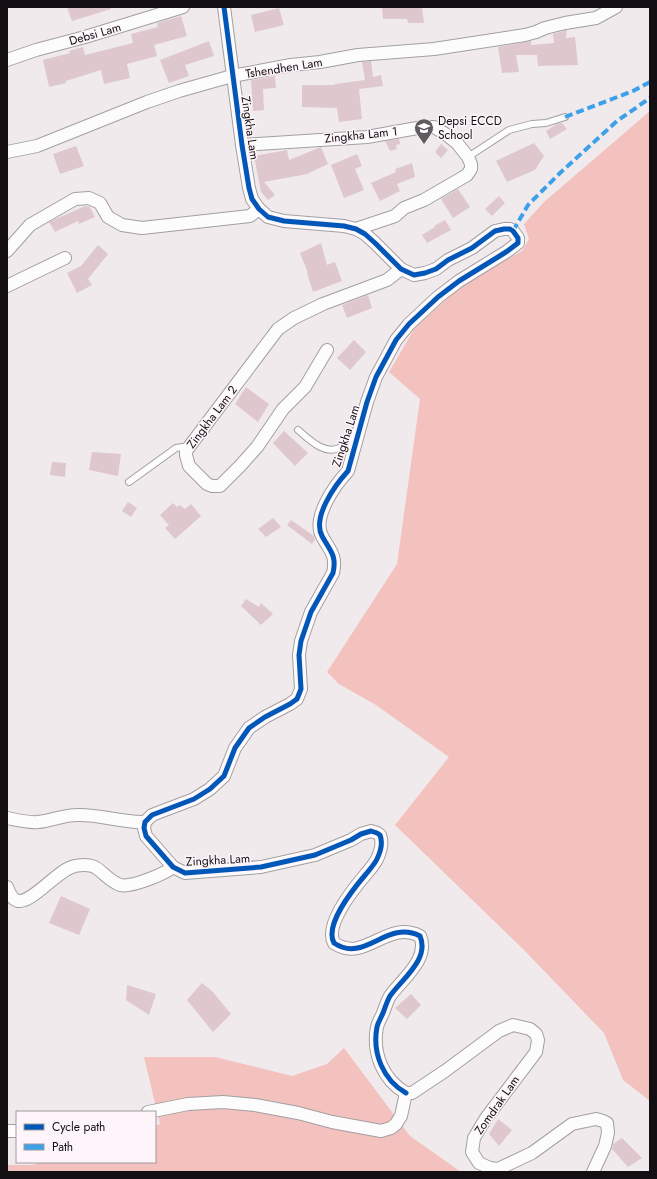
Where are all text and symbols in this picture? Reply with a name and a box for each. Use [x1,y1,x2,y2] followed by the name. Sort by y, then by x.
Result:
[67,18,123,50] street label: Debsi Lam
[244,53,324,83] street label: Tshendhen Lam
[237,95,263,161] street label: Zingkha Lam
[438,112,502,144] place label: Depsi ECCD School
[413,117,435,145] school or university icon: Depsi ECCD School
[324,122,398,148] street label: Zingkha Lam 1
[182,382,242,452] street label: Zingkha Lam 2
[328,403,364,469] street label: Zingkha Lam
[185,849,251,871] street label: Zingkha Lam
[470,1072,524,1138] street label: Zomdrak Lam
[16,1111,156,1163] legend
[52,1118,105,1136] text: Cycle path
[52,1138,73,1156] text: Path

